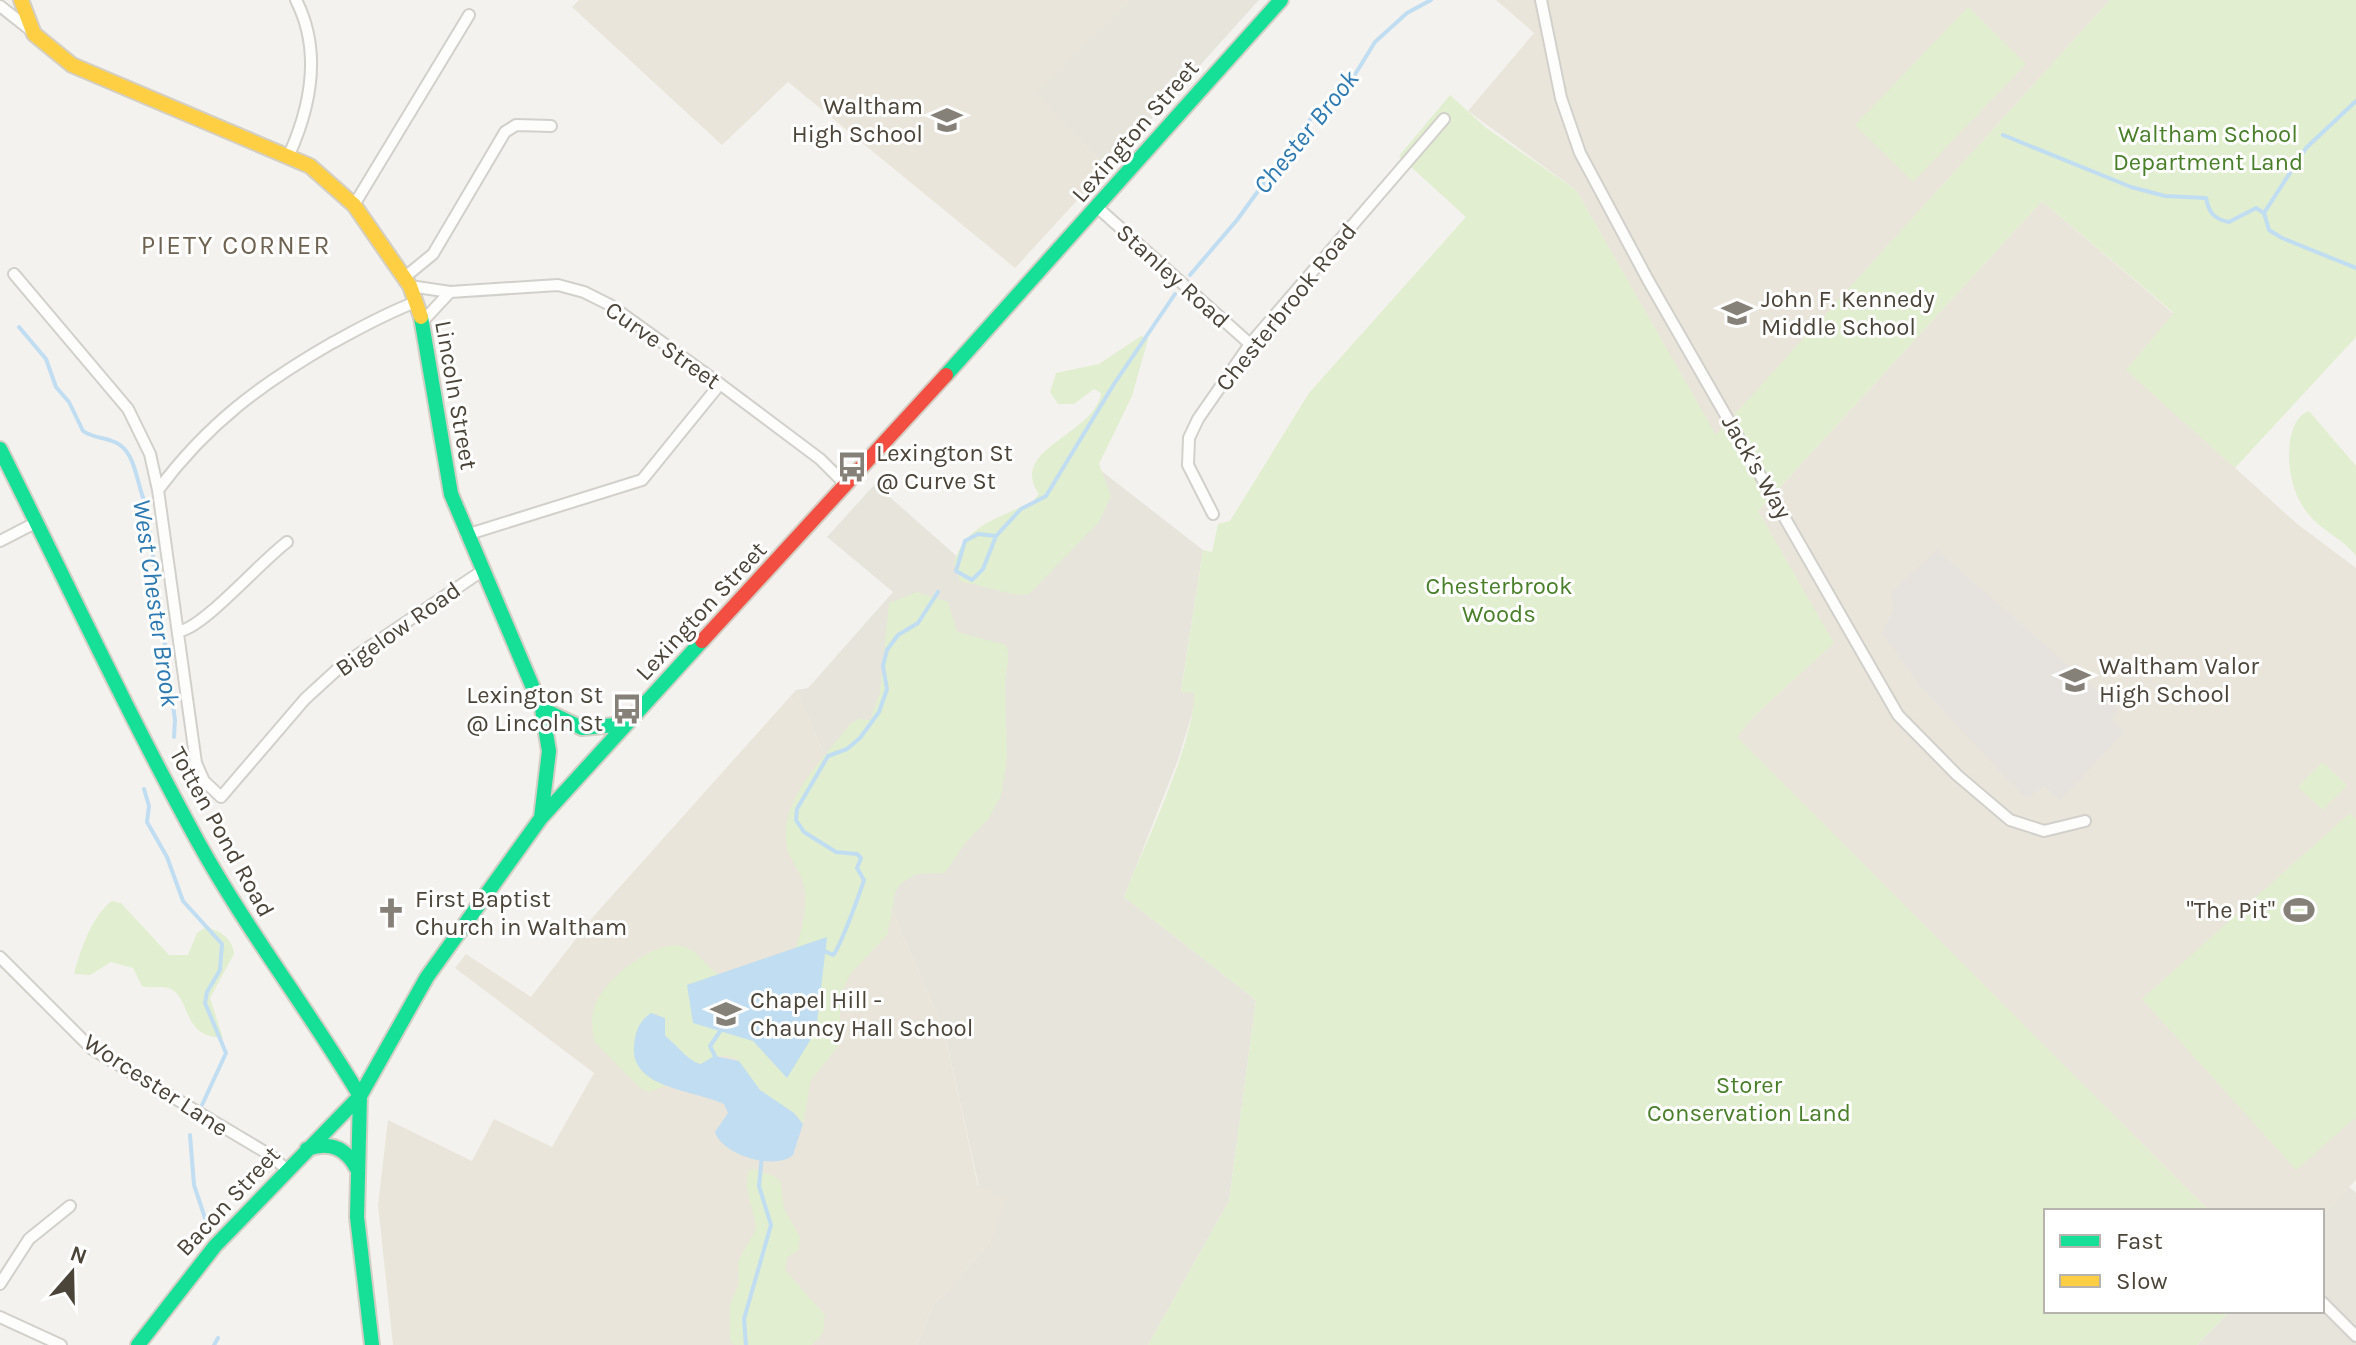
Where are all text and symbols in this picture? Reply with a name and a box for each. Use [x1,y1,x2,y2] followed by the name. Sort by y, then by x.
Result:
[1066,54,1204,208] street label: Lexington Street
[1247,63,1366,200] water label: Chester Brook
[792,92,923,148] place label: Waltham High School
[930,103,964,137] school or university icon: Waltham High School
[2113,120,2303,176] park label: Waltham School Department Land
[1210,217,1362,397] street label: Chesterbrook Road
[1111,218,1235,334] street label: Stanley Road
[141,230,331,261] district label: PIETY CORNER
[1761,285,1935,341] place label: John F. Kennedy Middle School
[600,295,726,395] street label: Curve Street
[1720,296,1754,330] school or university icon: John F. Kennedy Middle School
[429,318,483,472] street label: Lincoln Street
[1716,410,1798,524] street label: Jack's Way
[876,439,1013,495] place label: Lexington St @ Curve St
[835,450,869,484] bus stop icon: Lexington St @ Curve St
[126,497,186,710] water label: West Chester Brook
[630,536,772,686] street label: Lexington Street
[1426,572,1572,628] park label: Chesterbrook Woods
[330,576,466,682] street label: Bigelow Road
[2099,652,2259,708] place label: Waltham Valor High School
[2058,663,2092,697] school or university icon: Waltham Valor High School
[466,681,603,737] place label: Lexington St @ Lincoln St
[610,692,644,726] bus stop icon: Lexington St @ Lincoln St
[164,742,280,922] street label: Totten Pond Road
[415,885,627,941] place label: First Baptist Church in Waltham
[2282,893,2316,927] sports icon: "The Pit"
[374,896,408,930] church icon: First Baptist Church in Waltham
[2186,896,2275,924] place label: "The Pit"
[750,986,973,1042] place label: Chapel Hill - Chauncy Hall School
[709,997,743,1031] school or university icon: Chapel Hill - Chauncy Hall School
[78,1028,234,1142] street label: Worcester Lane
[1647,1071,1851,1127] park label: Storer Conservation Land
[170,1140,286,1262] street label: Bacon Street
[2044,1209,2324,1313] legend
[2116,1227,2163,1255] text: Fast
[32,1233,112,1313] north arrow
[67,1240,90,1270] text: N
[2116,1267,2168,1295] text: Slow

